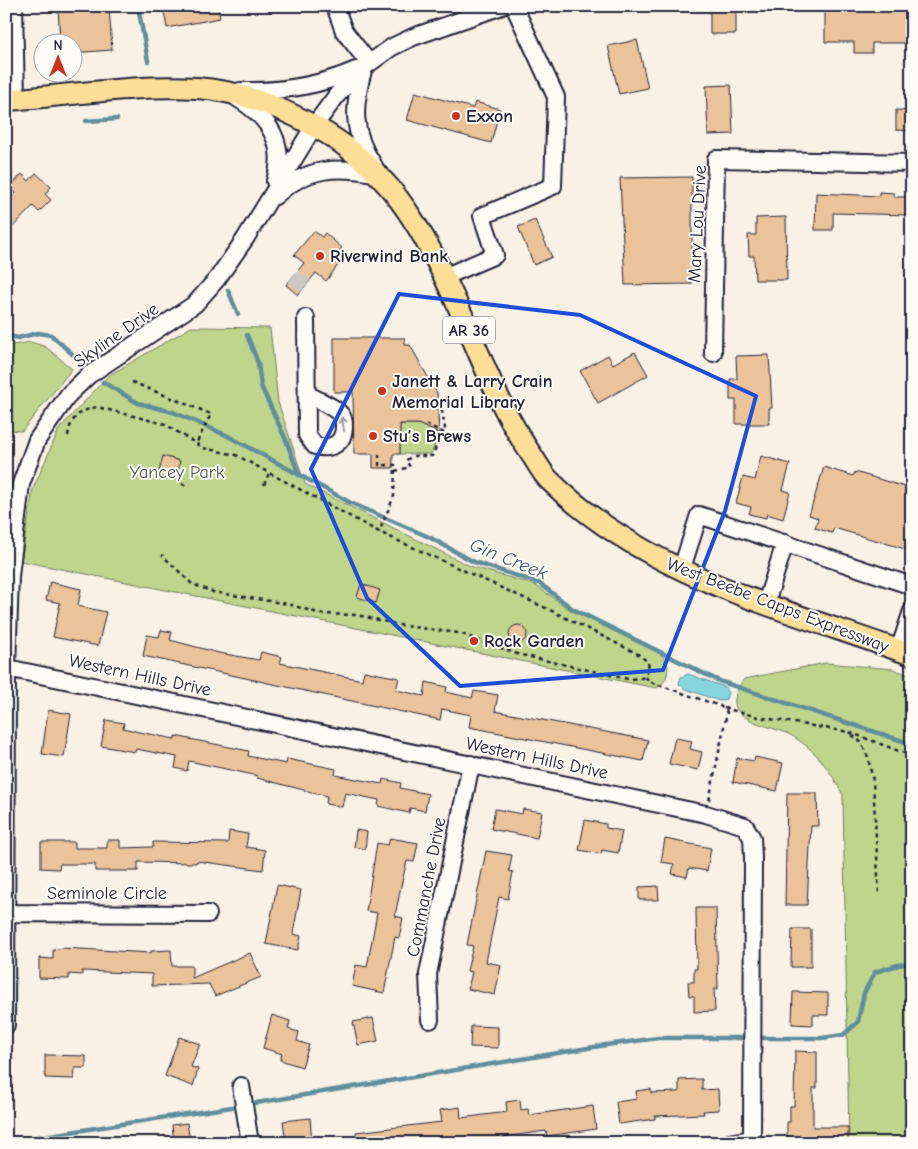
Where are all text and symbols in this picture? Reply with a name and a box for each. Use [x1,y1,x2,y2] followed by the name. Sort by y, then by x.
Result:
[32,32,82,82] north arrow
[53,37,63,54] text: N
[466,106,513,127] place label: Exxon
[450,110,462,122] marker: Exxon
[684,165,711,283] street label: Mary Lou Drive
[330,246,448,267] place label: Riverwind Bank
[314,250,326,262] marker: Riverwind Bank
[70,299,163,372] street label: Skyline Drive
[443,316,495,344] road number: AR 36
[392,371,552,413] place label: Janett & Larry Crain Memorial Library
[376,385,388,397] marker: Janett & Larry Crain Memorial Library
[337,416,347,432] one-way arrow
[383,426,471,447] place label: Stu’s Brews
[367,430,379,442] marker: Stu’s Brews
[129,462,225,483] park label: Yancey Park
[467,533,551,585] water label: Gin Creek
[664,553,893,658] street label: West Beebe Capps Expressway
[484,631,584,652] place label: Rock Garden
[468,635,480,647] marker: Rock Garden
[67,650,213,701] street label: Western Hills Drive
[464,733,610,784] street label: Western Hills Drive
[403,816,450,959] street label: Commanche Drive
[47,883,167,904] street label: Seminole Circle

